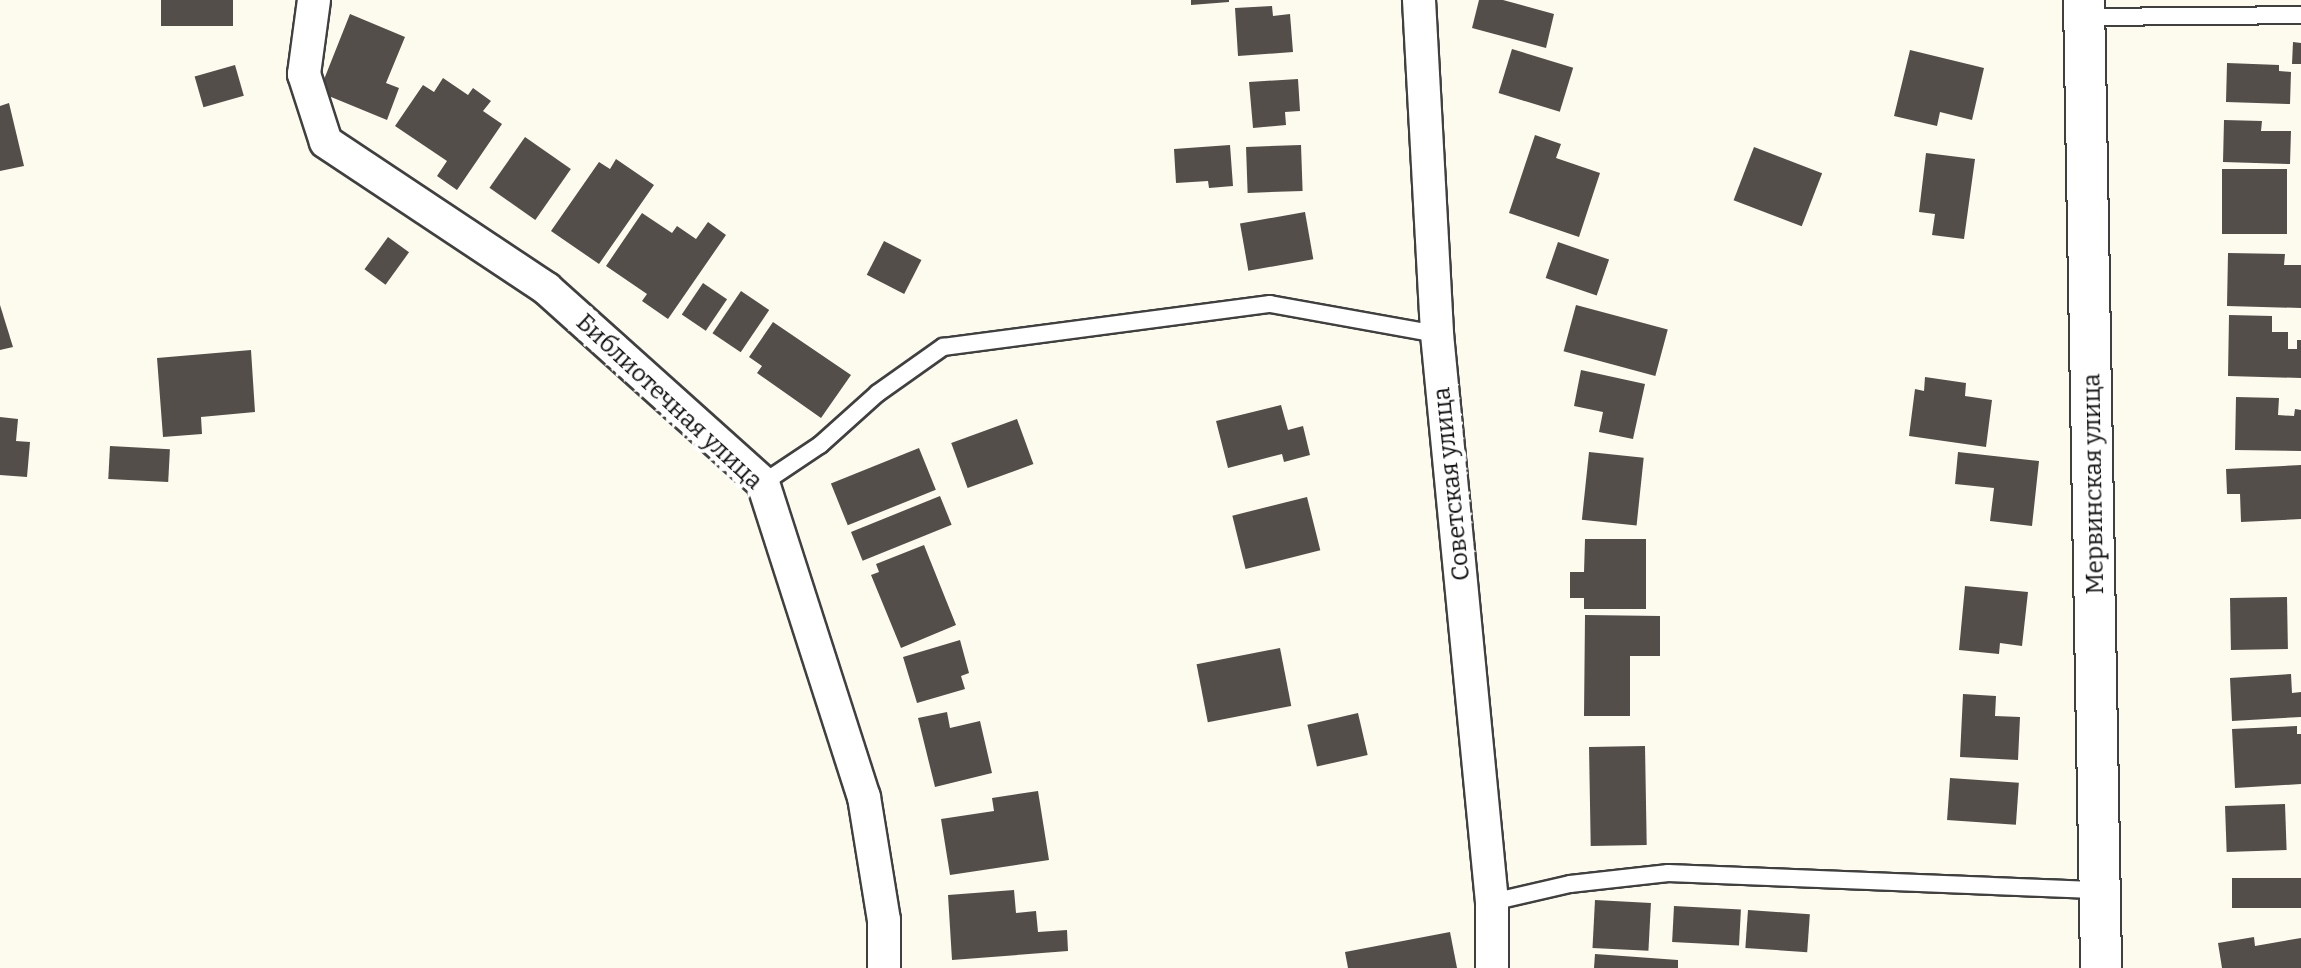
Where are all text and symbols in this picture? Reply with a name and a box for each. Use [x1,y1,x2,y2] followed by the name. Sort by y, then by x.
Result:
[570,308,768,496] street label: Библиотечная улица
[2078,373,2110,595] street label: Мервинская улица
[1428,386,1476,582] street label: Советская улица

